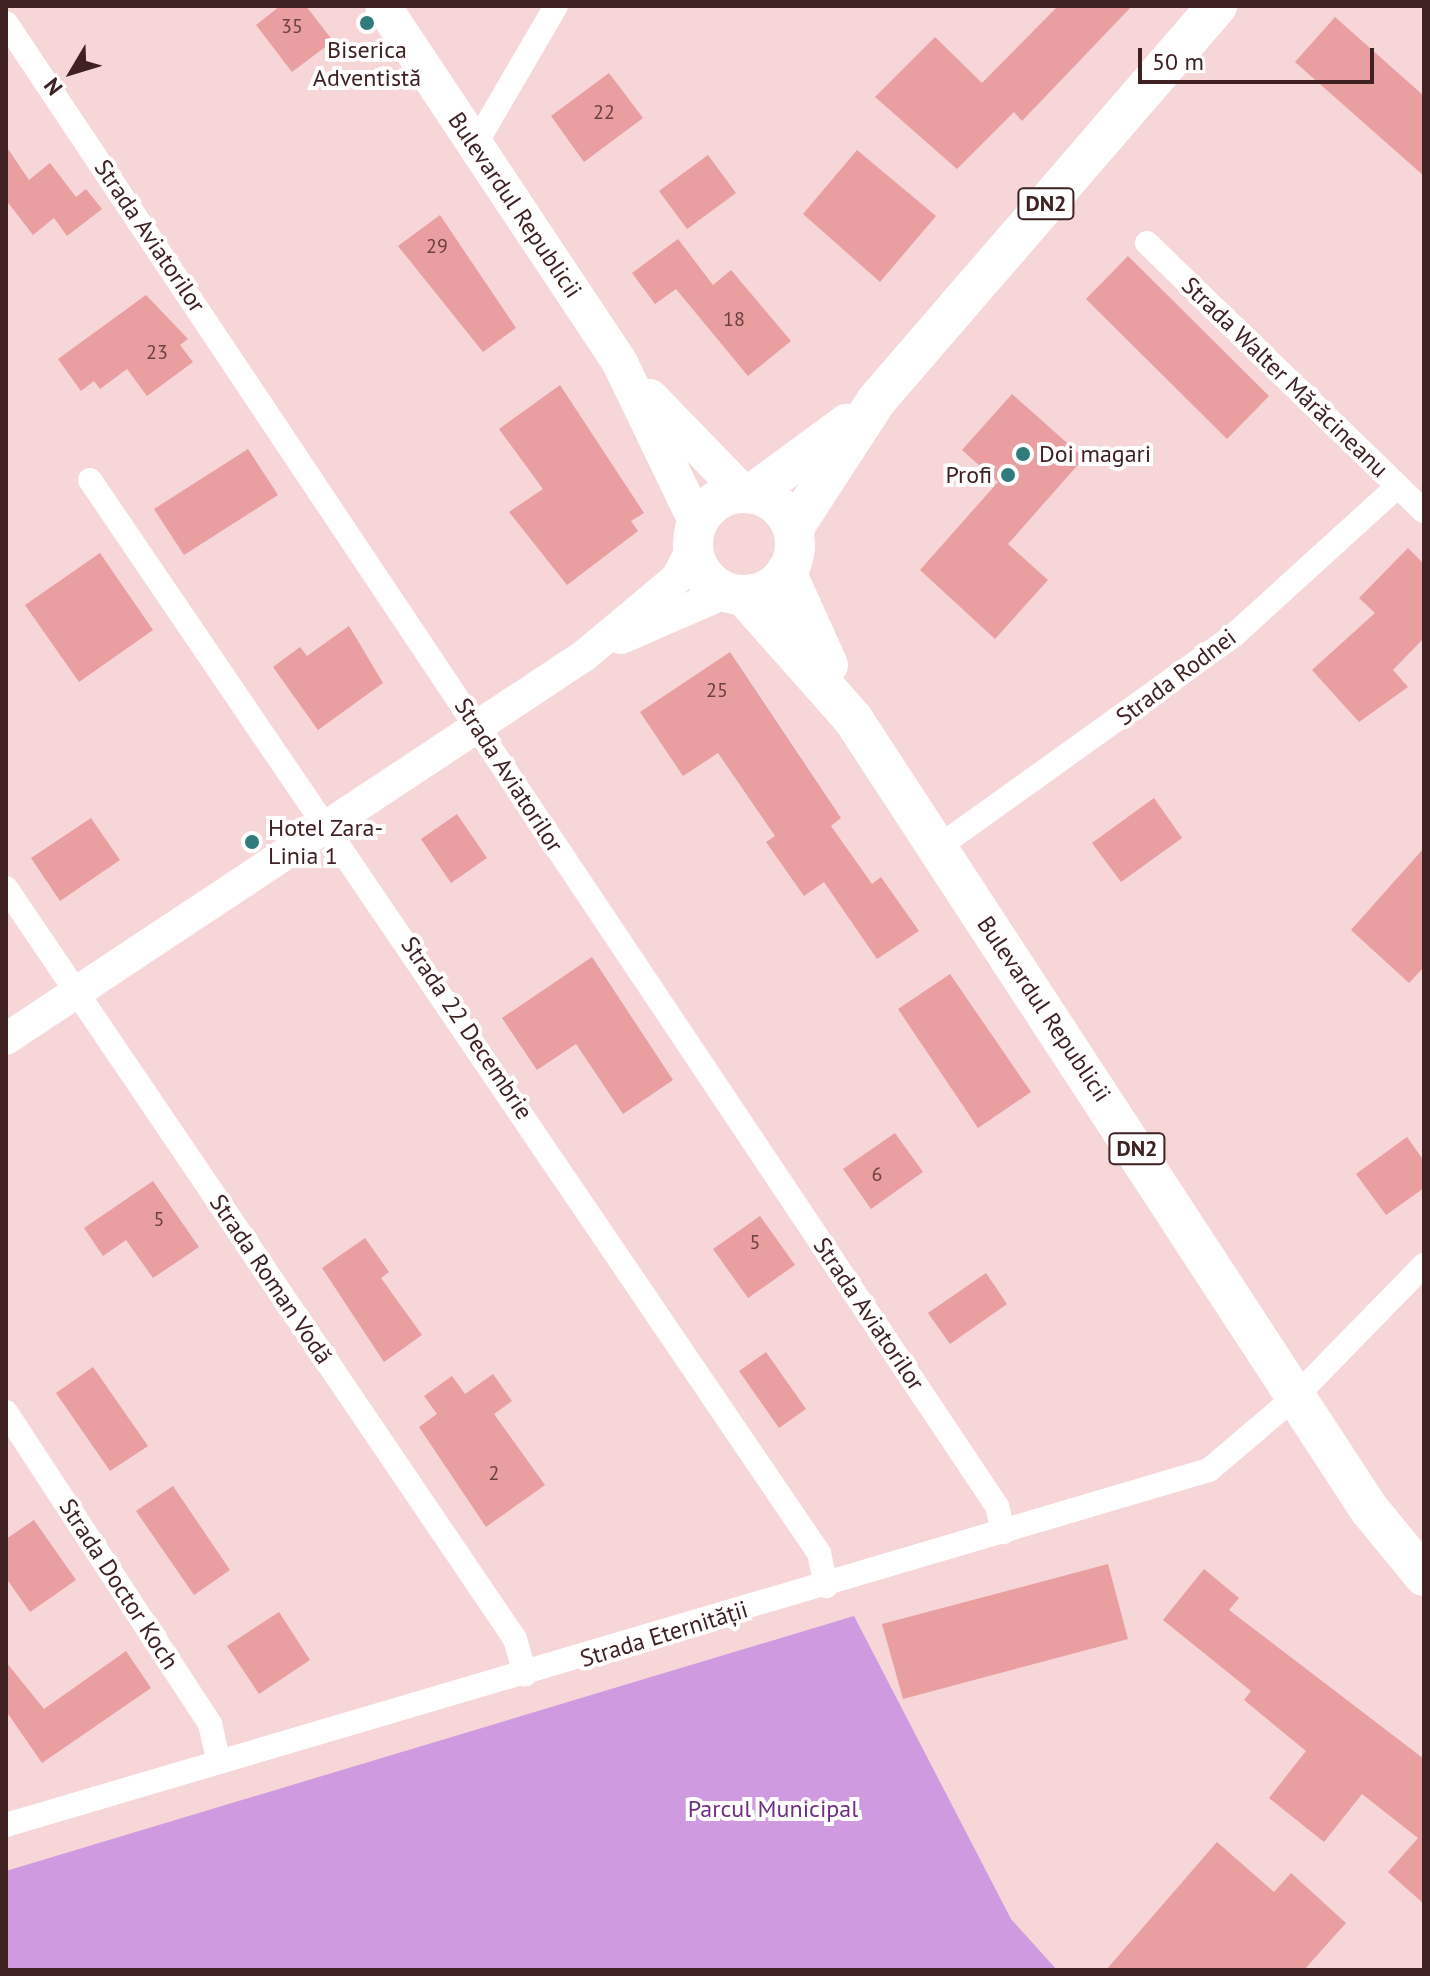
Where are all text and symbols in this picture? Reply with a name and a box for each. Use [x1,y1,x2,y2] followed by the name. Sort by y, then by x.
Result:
[281,14,303,38] house number: 35
[358,14,376,32] marker: Biserica Adventistă
[32,32,112,112] north arrow
[1142,32,1378,82] scale bar
[313,36,421,92] place label: Biserica Adventistă
[1152,46,1204,77] text: 50 m
[38,72,69,101] text: N
[593,100,615,124] house number: 22
[442,107,588,303] street label: Bulevardul Republicii
[88,154,212,318] street label: Strada Aviatorilor
[1016,186,1076,222] road number: DN2
[426,234,448,258] house number: 29
[1176,271,1394,483] street label: Strada Walter Mărăcineanu
[723,307,745,331] house number: 18
[146,340,168,364] house number: 23
[1039,440,1151,468] place label: Doi magari
[1014,445,1032,463] marker: Doi magari
[945,461,992,489] place label: Profi
[999,466,1017,484] marker: Profi
[1110,623,1242,731] street label: Strada Rodnei
[706,678,728,702] house number: 25
[448,692,570,858] street label: Strada Aviatorilor
[268,814,384,870] place label: Hotel Zara- Linia 1
[243,833,261,851] marker: Hotel Zara- Linia 1
[971,911,1117,1107] street label: Bulevardul Republicii
[395,931,539,1125] street label: Strada 22 Decembrie
[1107,1131,1167,1167] road number: DN2
[872,1162,882,1186] house number: 6
[203,1188,339,1370] street label: Strada Roman Vodă
[154,1207,164,1231] house number: 5
[750,1230,760,1254] house number: 5
[807,1232,931,1396] street label: Strada Aviatorilor
[489,1461,499,1485] house number: 2
[53,1493,185,1675] street label: Strada Doctor Koch
[577,1595,751,1673] street label: Strada Eternității
[688,1795,858,1823] park label: Parcul Municipal

